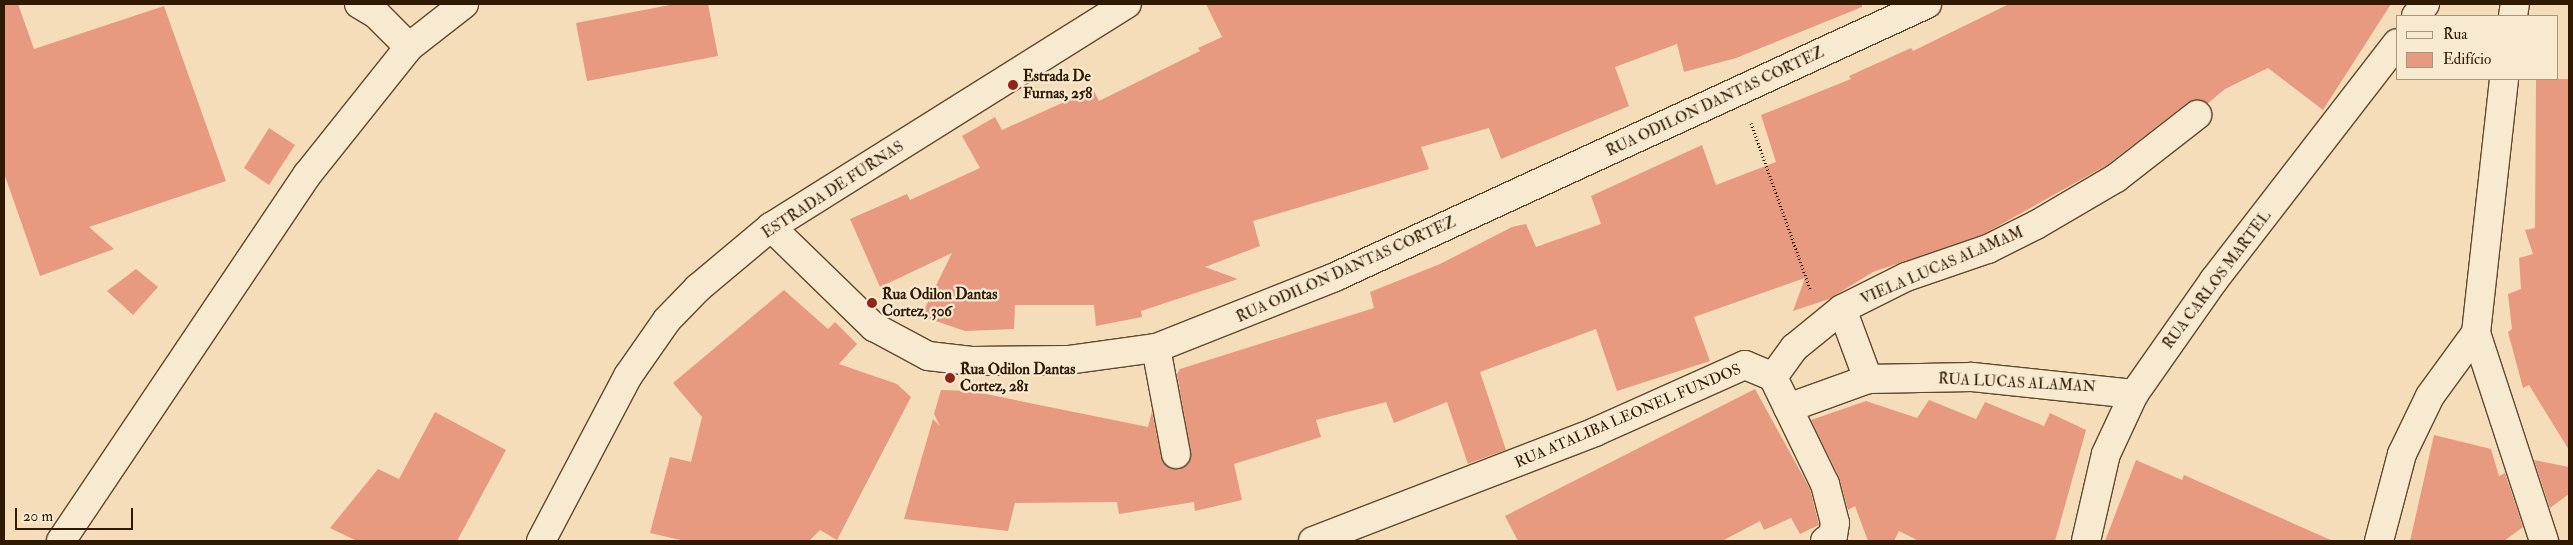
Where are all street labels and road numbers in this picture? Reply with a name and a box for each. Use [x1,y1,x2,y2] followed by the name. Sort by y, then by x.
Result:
[1603,44,1827,160] street label: RUA ODILON DANTAS CORTEZ
[759,138,907,242] street label: ESTRADA DE FURNAS
[2159,207,2275,353] street label: RUA CARLOS MARTEL
[1234,213,1458,327] street label: RUA ODILON DANTAS CORTEZ
[1858,223,2026,309] street label: VIELA LUCAS ALAMAM
[1512,360,1744,472] street label: RUA ATALIBA LEONEL FUNDOS
[1938,370,2096,396] street label: RUA LUCAS ALAMAN

